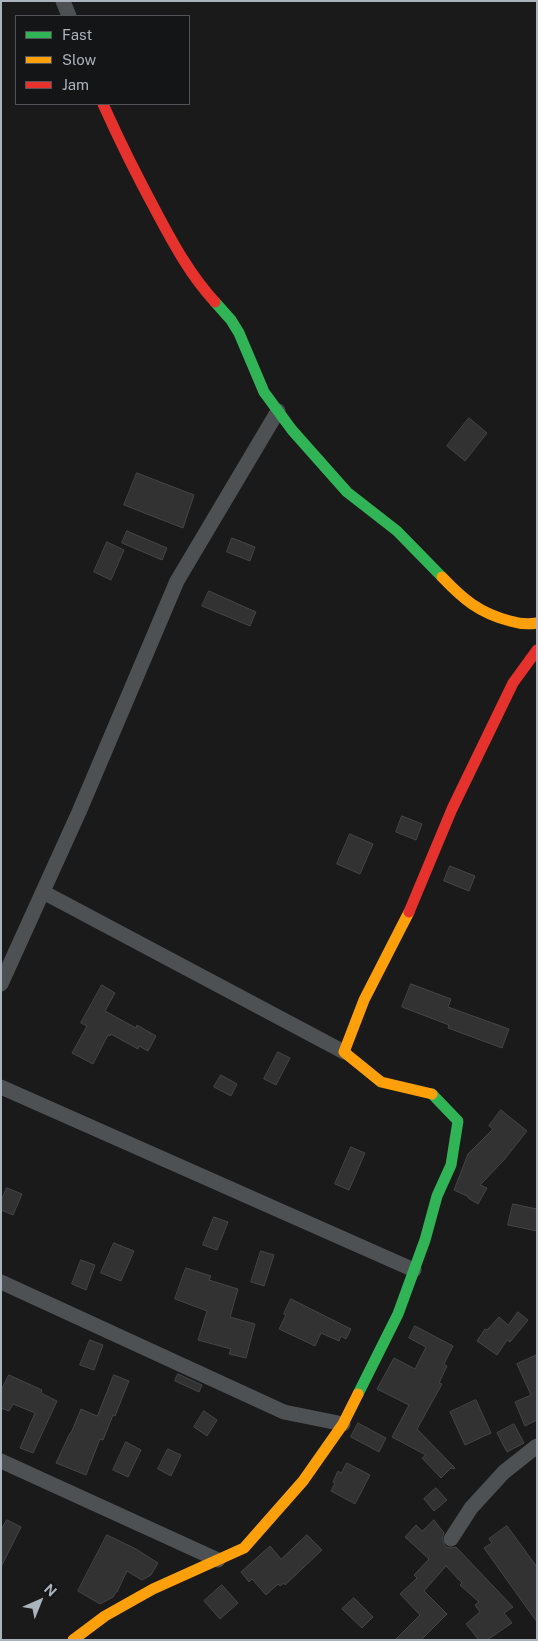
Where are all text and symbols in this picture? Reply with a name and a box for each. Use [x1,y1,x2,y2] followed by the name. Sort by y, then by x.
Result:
[15,15,190,105] legend
[62,26,92,43] text: Fast
[62,51,96,68] text: Slow
[62,76,89,93] text: Jam
[15,1576,65,1626] north arrow
[41,1581,60,1600] text: N

